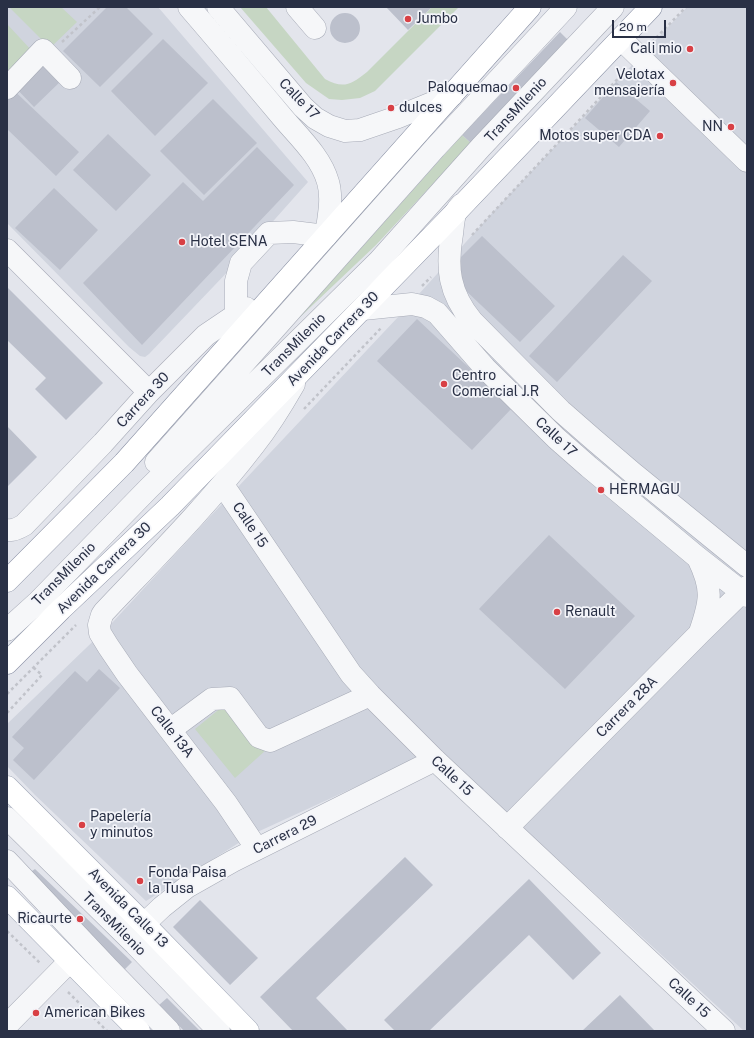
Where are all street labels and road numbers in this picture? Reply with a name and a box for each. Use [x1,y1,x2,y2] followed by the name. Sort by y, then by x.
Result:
[482,74,550,146] street label: TransMilenio
[275,75,323,123] street label: Calle 17
[284,288,382,390] street label: Avenida Carrera 30
[259,310,329,380] street label: TransMilenio
[113,369,173,431] street label: Carrera 30
[532,414,580,460] street label: Calle 17
[229,499,271,551] street label: Calle 15
[53,519,155,617] street label: Avenida Carrera 30
[29,539,99,609] street label: TransMilenio
[593,673,661,741] street label: Carrera 28A
[147,703,197,761] street label: Calle 13A
[428,752,476,800] street label: Calle 15
[250,812,320,858] street label: Carrera 29
[85,865,171,951] street label: Avenida Calle 13
[79,889,149,959] street label: TransMilenio
[665,974,713,1022] street label: Calle 15

